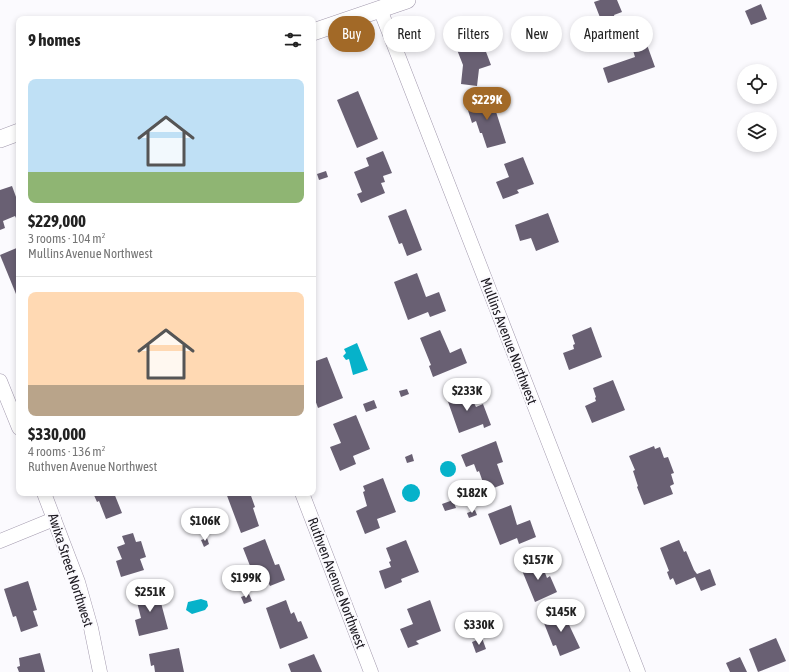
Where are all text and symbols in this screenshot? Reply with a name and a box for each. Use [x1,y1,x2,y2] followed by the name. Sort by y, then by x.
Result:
[328,16,375,52] chip: Buy
[383,16,435,52] chip: Rent
[443,16,503,52] chip: Filters
[511,16,562,52] chip: New
[570,16,653,52] chip: Apartment
[282,29,304,51] icon: filters
[28,30,81,50] text: 9 homes
[737,64,777,152] map controls
[737,64,777,104] button: locate
[459,87,515,121] pin: $229K
[472,92,502,107] text: $229K
[130,105,202,177] icon: home
[737,112,777,152] button: layers
[28,211,86,231] text: $229,000
[28,231,105,246] text: 3 rooms · 104 m²
[28,246,153,261] text: Mullins Avenue Northwest
[477,275,541,407] street label: Mullins Avenue Northwest
[130,318,202,390] icon: home
[439,378,495,412] pin: $233K
[452,383,482,398] text: $233K
[28,424,86,444] text: $330,000
[28,444,105,459] text: 4 rooms · 136 m²
[28,459,157,474] text: Ruthven Avenue Northwest
[444,480,500,514] pin: $182K
[457,485,487,500] text: $182K
[177,508,233,542] pin: $106K
[45,511,97,629] street label: Awixa Street Northwest
[190,513,220,528] text: $106K
[305,515,369,651] street label: Ruthven Avenue Northwest
[510,547,566,581] pin: $157K
[523,552,553,567] text: $157K
[218,565,274,599] pin: $199K
[231,570,261,585] text: $199K
[122,579,178,613] pin: $251K
[135,584,165,599] text: $251K
[533,599,589,633] pin: $145K
[546,604,576,619] text: $145K
[451,612,507,646] pin: $330K
[464,617,494,632] text: $330K

